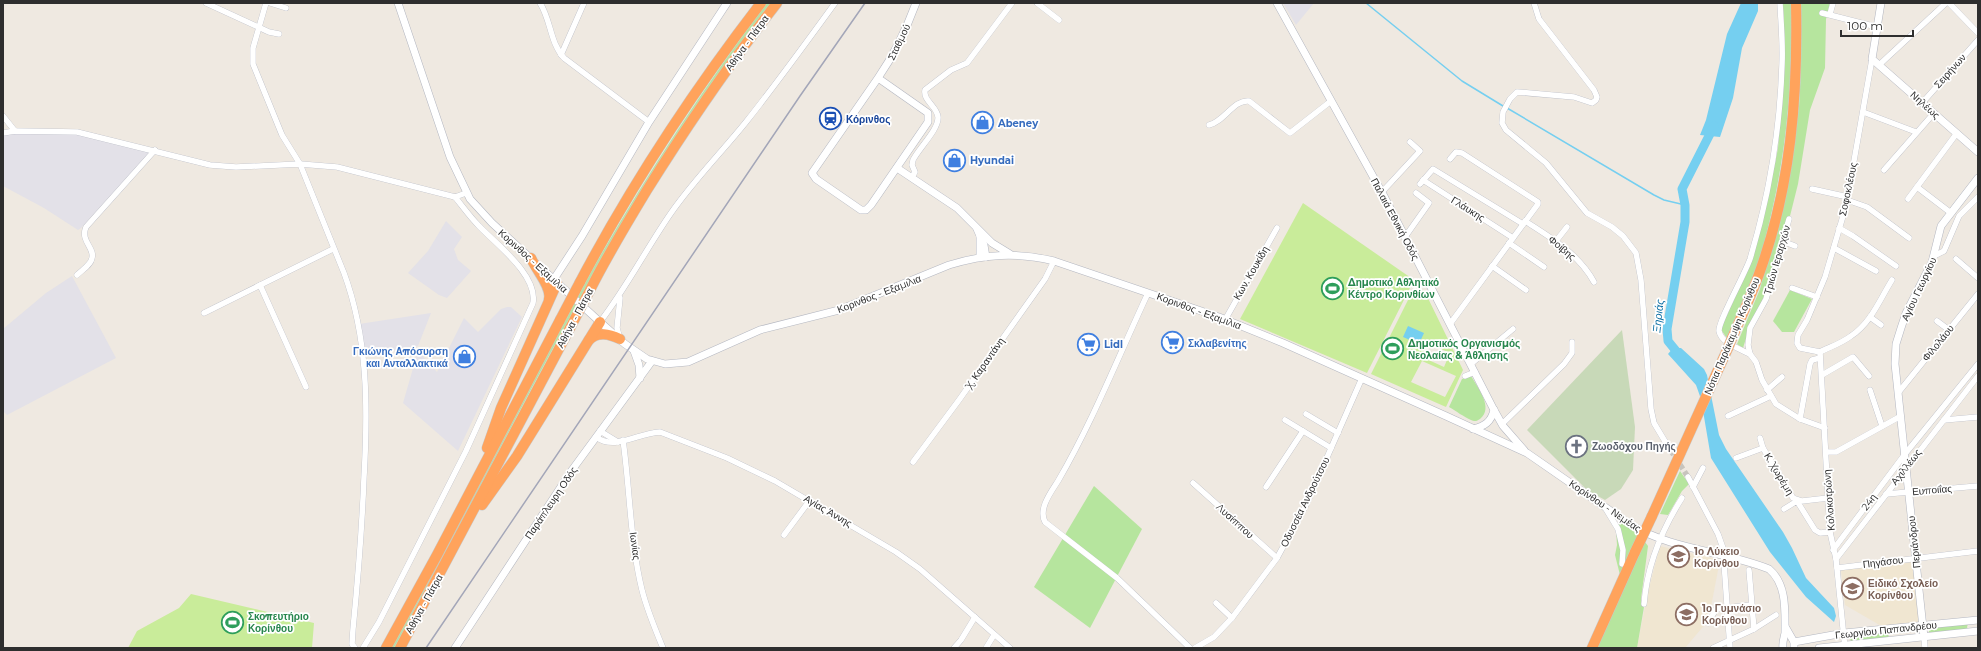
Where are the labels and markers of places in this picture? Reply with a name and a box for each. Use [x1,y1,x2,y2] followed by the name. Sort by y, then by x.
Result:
[818,106,844,132] station icon: Κόρινθος
[970,110,996,136] shop icon: Abeney
[846,113,890,126] place label: Κόρινθος
[997,117,1039,130] place label: Abeney
[941,147,967,173] shop icon: Hyundai
[970,154,1014,167] place label: Hyundai
[1320,275,1346,301] sports icon: Δημοτικό Αθλητικό Κέντρο Κορινθίων
[1347,276,1439,301] place label: Δημοτικό Αθλητικό Κέντρο Κορινθίων
[1159,330,1185,356] supermarket icon: Σκλαβενίτης
[1075,331,1101,357] supermarket icon: Lidl
[1380,336,1406,362] sports icon: Δημοτικός Οργανισμός Νεολαίας & Άθλησης
[1188,337,1247,350] place label: Σκλαβενίτης
[1407,337,1520,362] place label: Δημοτικός Οργανισμός Νεολαίας & Άθλησης
[1104,338,1123,351] place label: Lidl
[451,344,477,370] shop icon: Γκιώνης Απόσυρση και Ανταλλακτικά
[353,345,449,370] place label: Γκιώνης Απόσυρση και Ανταλλακτικά
[1563,433,1589,459] church icon: Ζωοδόχου Πηγής
[1592,440,1676,453] place label: Ζωοδόχου Πηγής
[1666,544,1692,570] school or university icon: 1ο Λύκειο Κορίνθου
[1694,545,1739,570] place label: 1ο Λύκειο Κορίνθου
[1840,576,1866,602] school or university icon: Ειδικό Σχολείο Κορίνθου
[1868,577,1938,602] place label: Ειδικό Σχολείο Κορίνθου
[1673,601,1699,627] school or university icon: 1ο Γυμνάσιο Κορίνθου
[1702,602,1761,627] place label: 1ο Γυμνάσιο Κορίνθου
[219,609,245,635] sports icon: Σκοπευτήριο Κορίνθου
[248,610,309,635] place label: Σκοπευτήριο Κορίνθου

